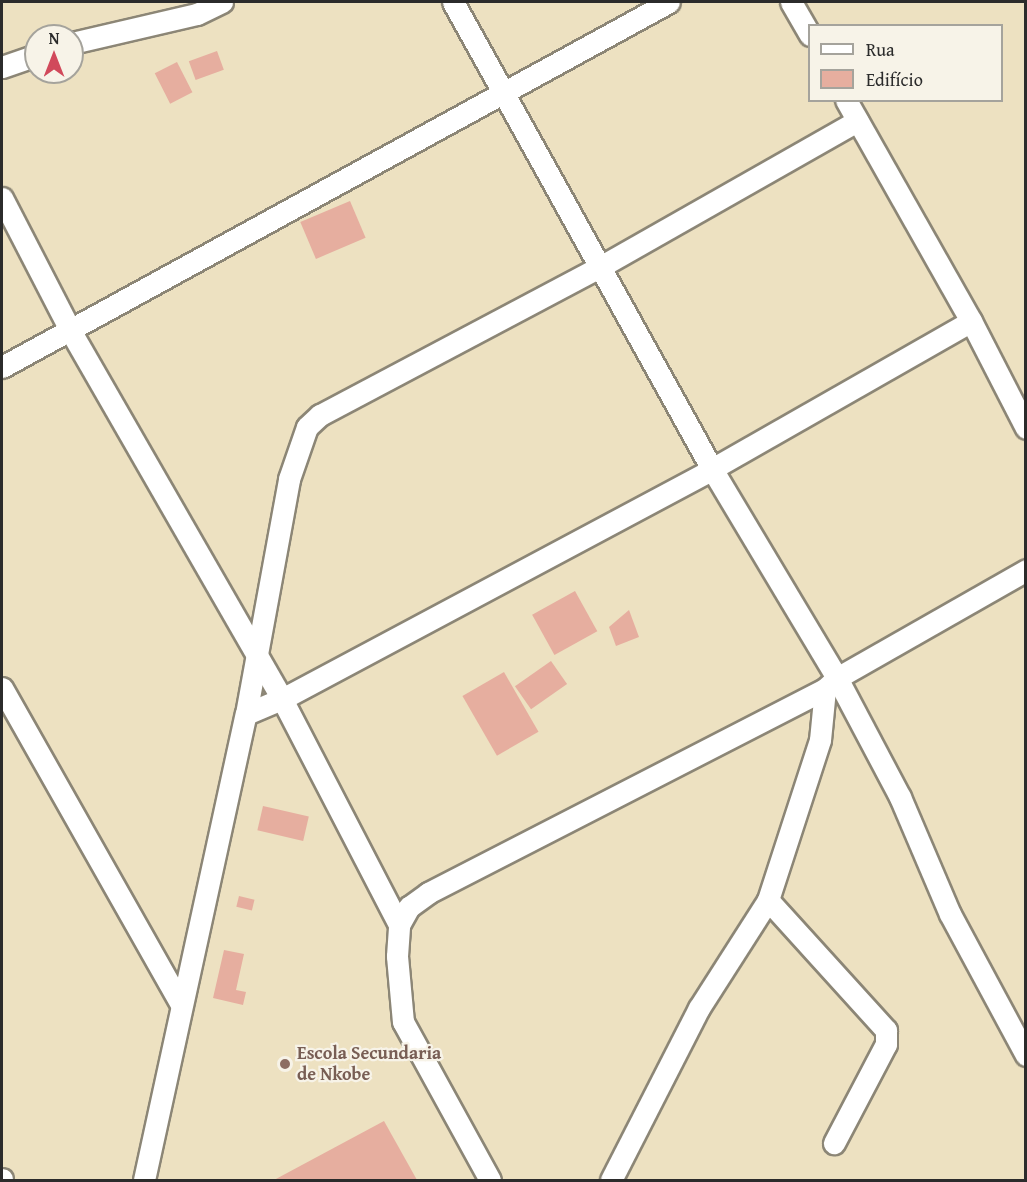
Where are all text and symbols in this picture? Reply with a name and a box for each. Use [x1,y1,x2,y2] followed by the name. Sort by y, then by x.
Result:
[24,24,84,84] north arrow
[808,24,1003,102] legend
[49,26,59,50] text: N
[866,36,895,63] text: Rua
[866,66,923,93] text: Edifício
[297,1043,441,1086] place label: Escola Secundaria de Nkobe
[278,1057,292,1071] marker: Escola Secundaria de Nkobe

